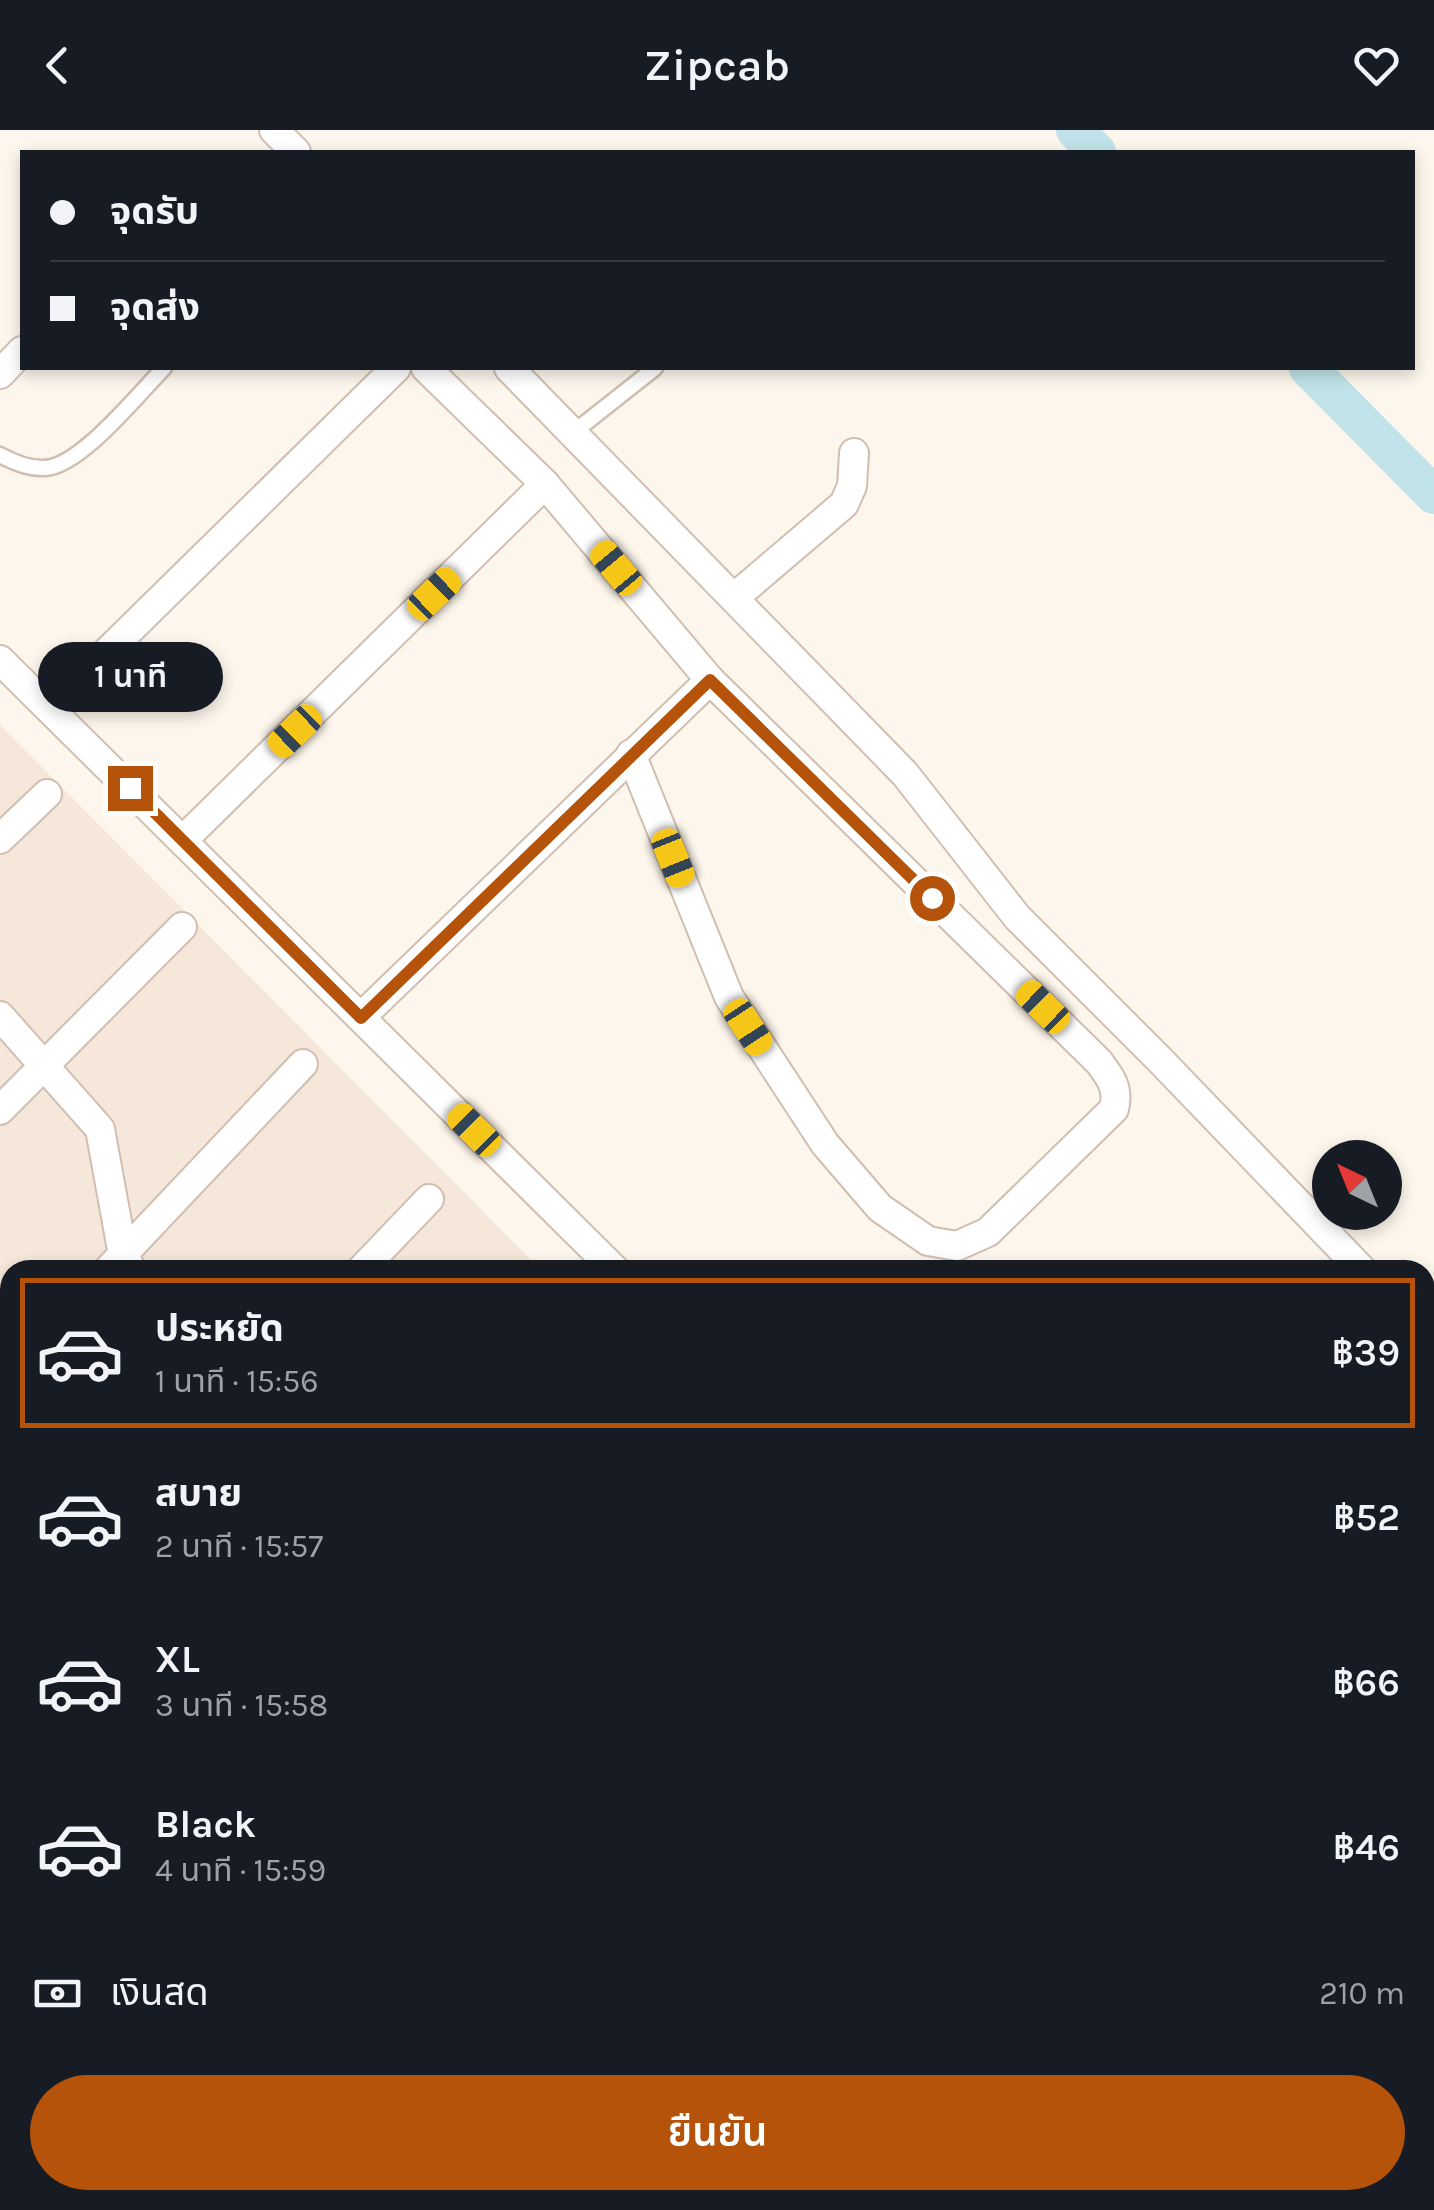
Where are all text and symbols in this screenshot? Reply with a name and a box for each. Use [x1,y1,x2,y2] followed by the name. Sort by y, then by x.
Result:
[30,38,85,93] icon: back
[1349,38,1404,93] icon: heart
[644,39,790,91] text: Zipcab
[110,189,199,234] text: จุดรับ
[110,285,200,330] text: จุดส่ง
[585,535,647,601] car
[402,562,466,626] car
[38,643,222,713] callout: 1 นาที
[94,658,167,695] text: 1 นาที
[263,699,327,763] car
[108,766,153,811] route end
[648,825,698,891] car
[910,876,955,921] route start
[1011,975,1075,1039] car
[719,994,777,1060] car
[442,1098,506,1162] car
[1312,1140,1402,1230] north arrow
[1312,1140,1402,1230] map controls
[155,1306,284,1351] text: ประหยัด
[35,1308,125,1398] icon: car
[1332,1330,1400,1375] text: ฿39
[155,1363,319,1400] text: 1 นาที · 15:56
[155,1471,242,1516] text: สบาย
[35,1473,125,1563] icon: car
[1333,1495,1400,1540] text: ฿52
[155,1528,323,1565] text: 2 นาที · 15:57
[155,1637,200,1682] text: XL
[35,1638,125,1728] icon: car
[1332,1660,1400,1705] text: ฿66
[155,1687,328,1724] text: 3 นาที · 15:58
[155,1802,256,1847] text: Black
[35,1803,125,1893] icon: car
[1333,1825,1400,1870] text: ฿46
[155,1852,326,1889] text: 4 นาที · 15:59
[30,1966,85,2021] icon: cash
[110,1970,209,2015] text: เงินสด
[1319,1975,1405,2012] text: 210 m
[30,2075,1405,2190] button: ยืนยัน

